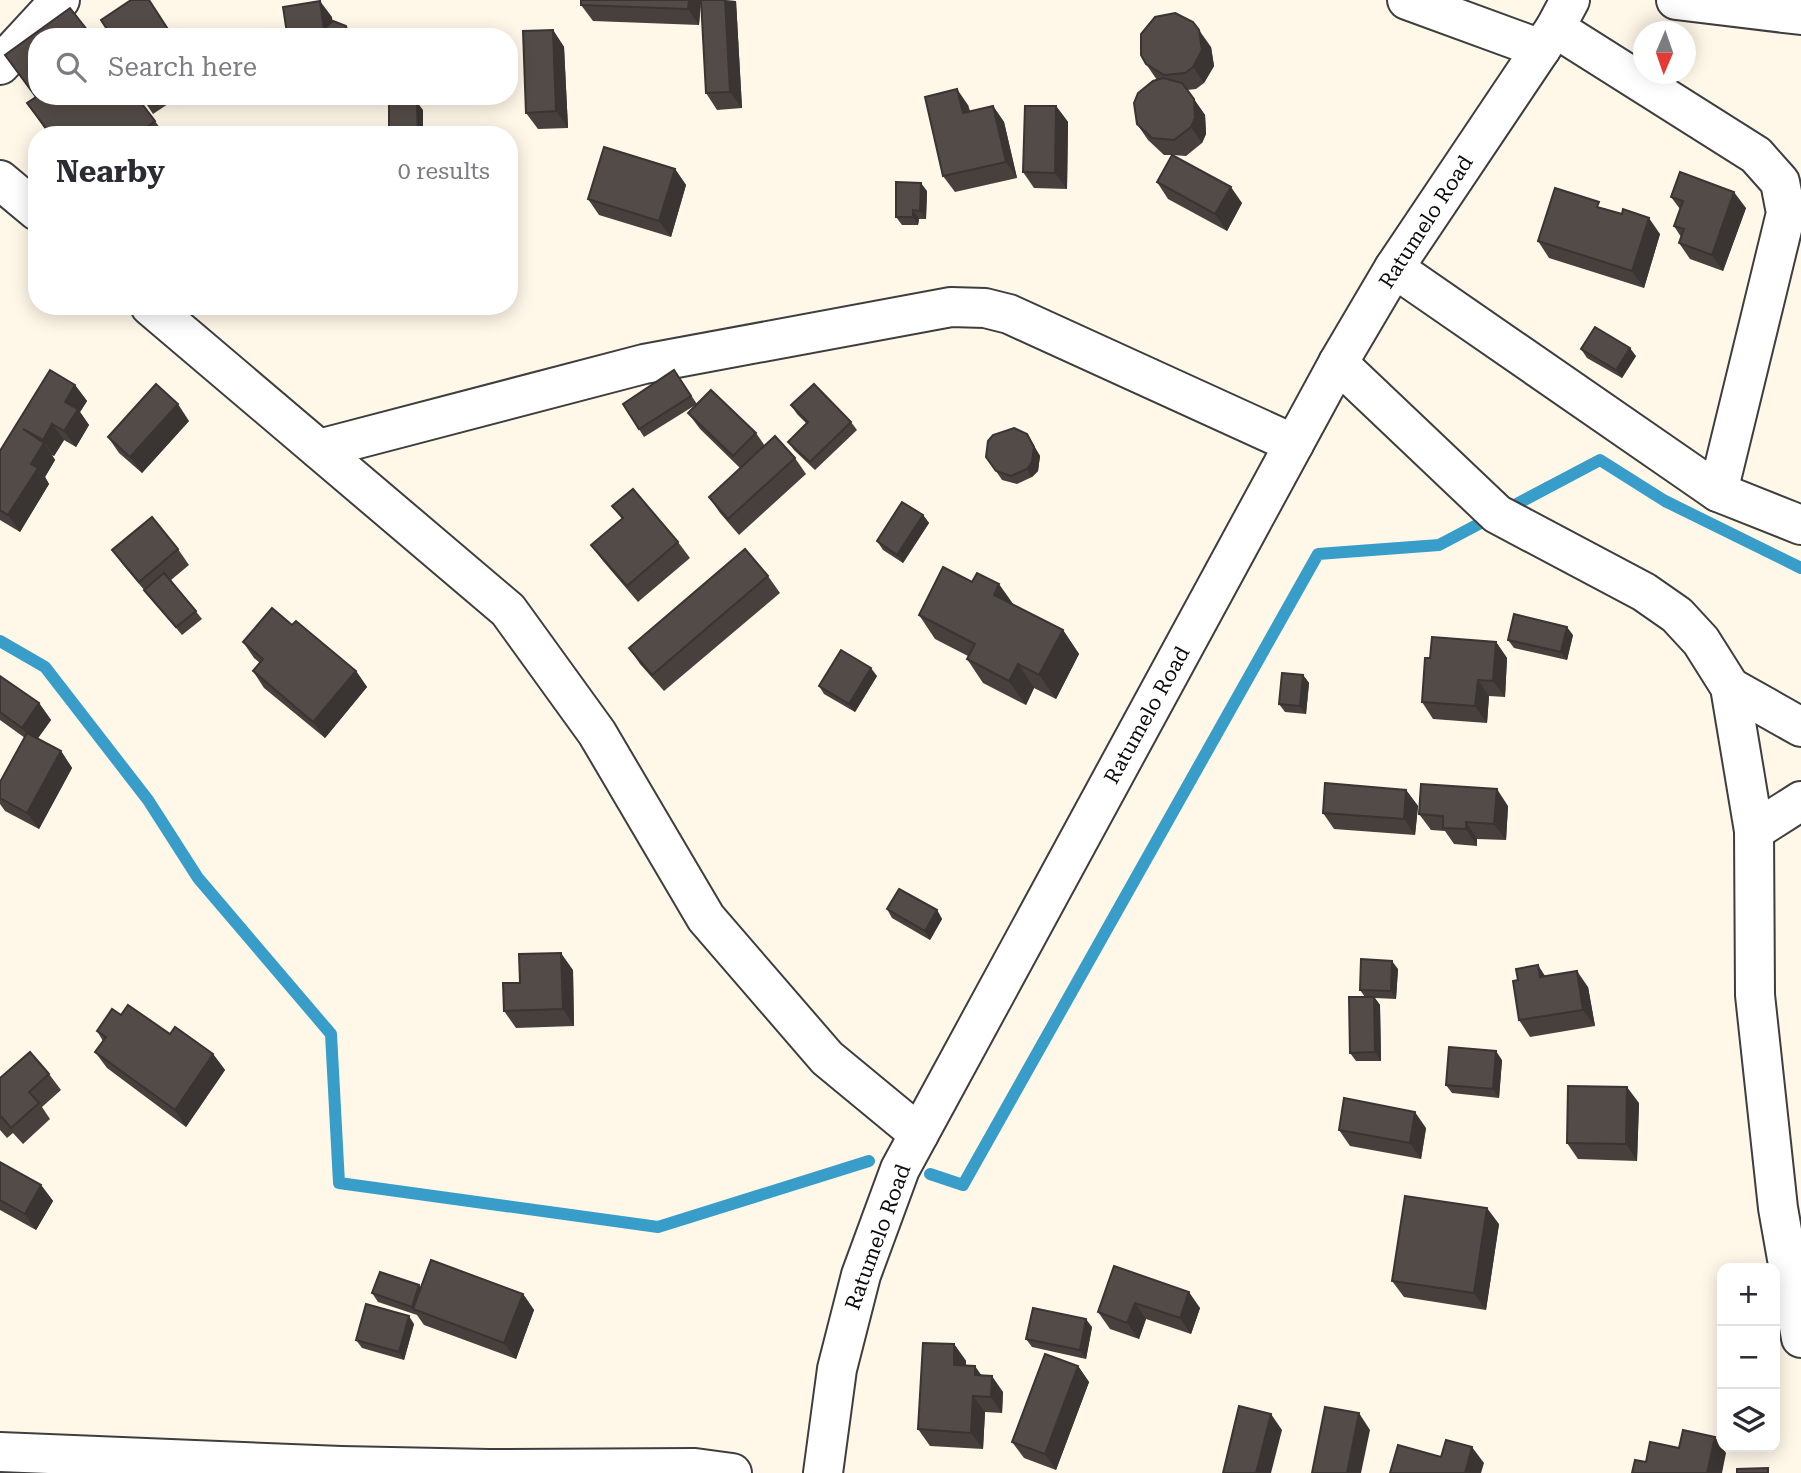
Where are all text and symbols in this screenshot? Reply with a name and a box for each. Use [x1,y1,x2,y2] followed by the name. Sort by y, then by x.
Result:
[1633,21,1696,84] north arrow
[28,28,518,105] search box
[52,48,90,86] icon: search
[108,52,257,82] text: Search here
[1374,151,1478,293] street label: Ratumelo Road
[56,154,165,189] text: Nearby
[398,158,490,185] text: 0 results
[1099,642,1195,788] street label: Ratumelo Road
[841,1160,916,1313] street label: Ratumelo Road
[1717,1263,1780,1452] map controls
[1717,1263,1780,1326] button: +
[1717,1326,1780,1389] button: −
[1717,1389,1780,1452] button: layers

